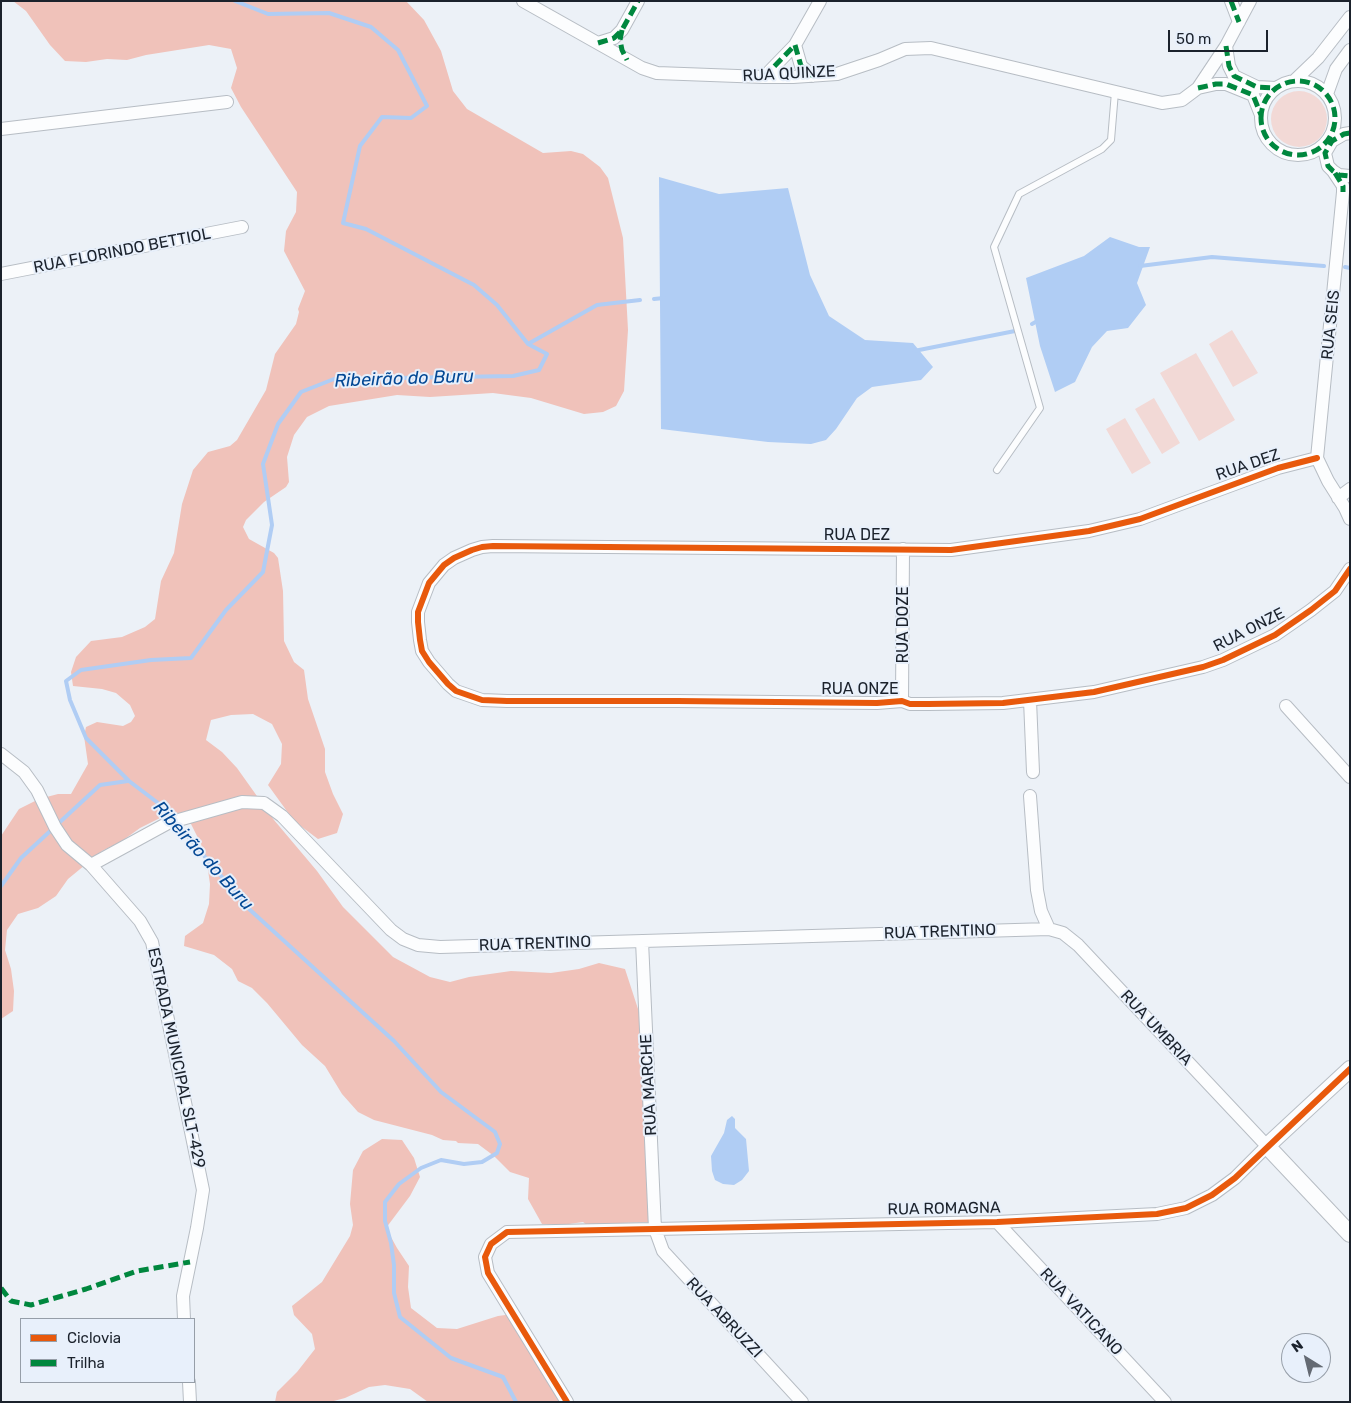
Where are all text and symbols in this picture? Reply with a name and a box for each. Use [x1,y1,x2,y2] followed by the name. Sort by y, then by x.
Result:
[1171,20,1271,52] scale bar
[1176,30,1211,48] text: 50 m
[742,62,836,86] street label: RUA QUINZE
[32,224,212,278] street label: RUA FLORINDO BETTIOL
[1318,289,1344,361] street label: RUA SEIS
[334,366,474,392] water label: Ribeirão do Buru
[1213,445,1283,485] street label: RUA DEZ
[824,525,890,545] street label: RUA DEZ
[893,586,913,664] street label: RUA DOZE
[1210,604,1288,656] street label: RUA ONZE
[821,679,899,699] street label: RUA ONZE
[148,797,258,915] water label: Ribeirão do Buru
[884,920,996,944] street label: RUA TRENTINO
[479,932,591,956] street label: RUA TRENTINO
[143,946,209,1170] street label: ESTRADA MUNICIPAL SLT-429
[1116,986,1196,1070] street label: RUA UMBRIA
[637,1034,661,1136] street label: RUA MARCHE
[887,1198,1001,1220] street label: RUA ROMAGNA
[1036,1264,1126,1360] street label: RUA VATICANO
[682,1274,766,1362] street label: RUA ABRUZZI
[20,1318,195,1383] legend
[67,1329,121,1347] text: Ciclovia
[1281,1333,1331,1383] north arrow
[1288,1336,1307,1356] text: N
[67,1354,105,1372] text: Trilha

